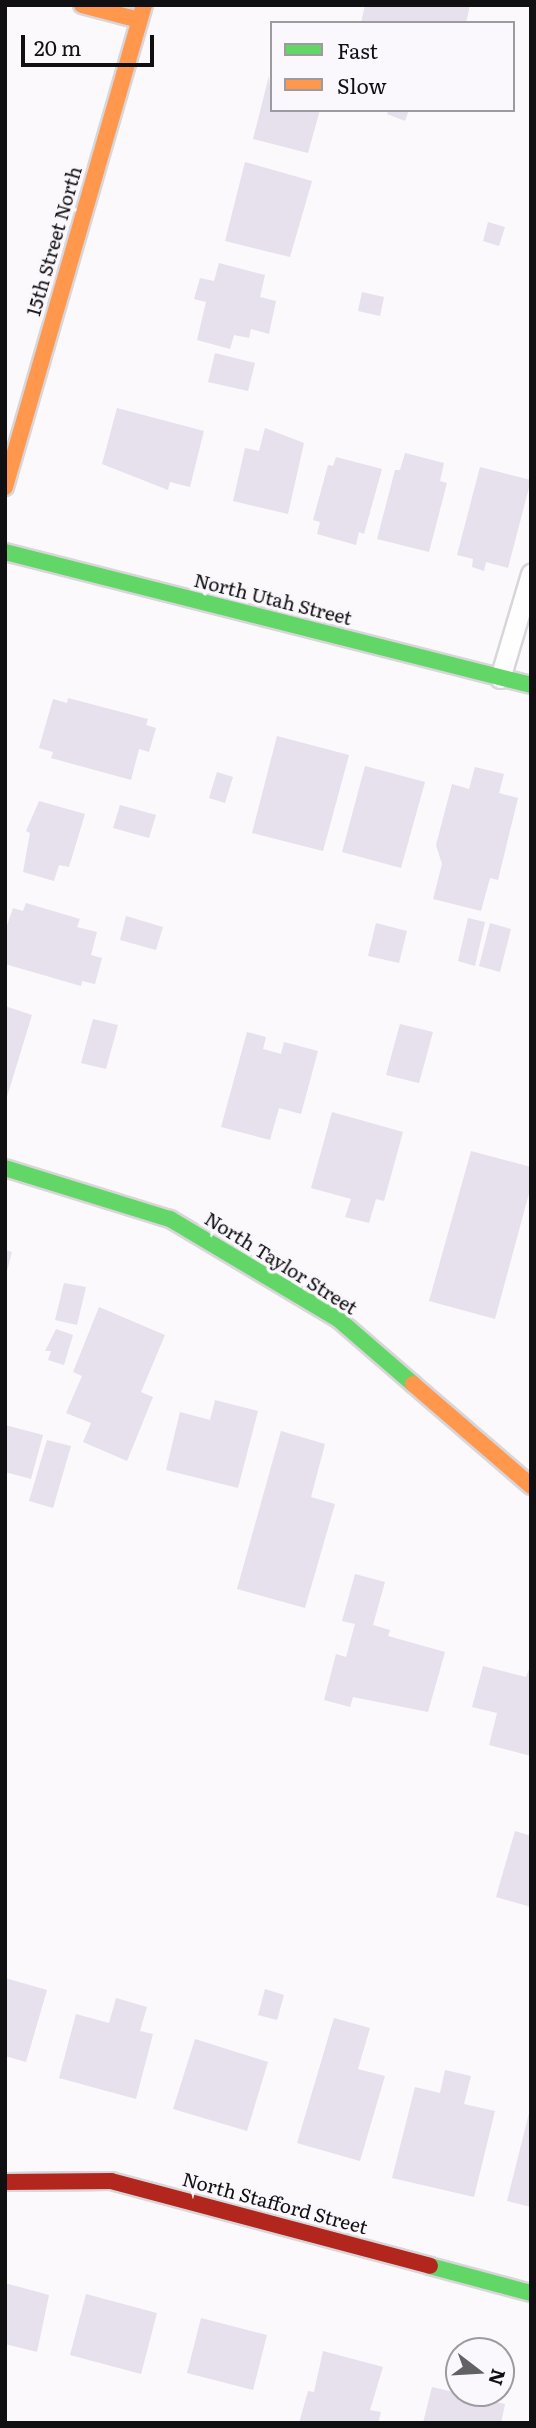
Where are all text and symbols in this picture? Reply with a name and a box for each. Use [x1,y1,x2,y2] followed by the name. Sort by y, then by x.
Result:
[24,21,158,65] scale bar
[270,21,515,112] legend
[34,31,81,62] text: 20 m
[337,34,378,65] text: Fast
[337,69,387,100] text: Slow
[22,164,86,318] street label: 15th Street North
[192,568,354,630] street label: North Utah Street
[201,1207,361,1319] street label: North Taylor Street
[180,2167,370,2239] street label: North Stafford Street
[445,2337,515,2407] north arrow
[482,2366,514,2389] text: N

